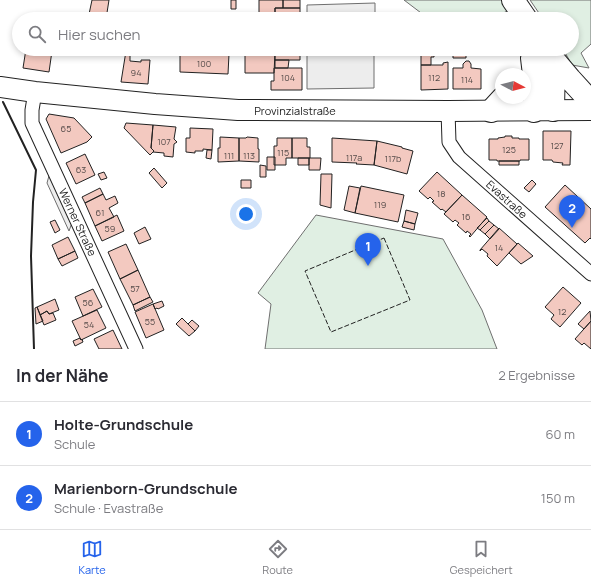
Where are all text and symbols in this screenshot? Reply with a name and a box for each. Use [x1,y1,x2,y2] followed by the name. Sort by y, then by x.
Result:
[12,12,579,56] search box
[26,23,48,45] icon: search
[58,24,140,45] text: Hier suchen
[197,57,211,70] house number: 100
[131,66,141,79] house number: 94
[495,68,531,104] north arrow
[281,71,295,84] house number: 104
[428,71,440,84] house number: 112
[461,73,473,86] house number: 114
[254,103,336,118] street label: Provinzialstraße
[61,122,71,135] house number: 65
[157,135,171,148] house number: 107
[550,139,564,152] house number: 127
[502,143,516,156] house number: 125
[277,146,289,159] house number: 115
[224,149,234,162] house number: 111
[243,149,255,162] house number: 113
[346,151,362,164] house number: 117a
[385,152,401,165] house number: 117b
[76,163,86,176] house number: 63
[483,176,531,222] street label: Evastraße
[56,186,100,259] street label: Werner Straße
[437,187,445,200] house number: 18
[559,195,585,228] pin: 2
[374,198,386,211] house number: 119
[236,204,256,224] your location
[96,206,104,219] house number: 61
[461,210,471,223] house number: 16
[105,222,115,235] house number: 59
[355,233,381,266] pin: 1
[495,241,503,254] house number: 14
[130,282,140,295] house number: 57
[83,296,94,309] house number: 56
[558,305,566,318] house number: 12
[145,315,155,328] house number: 55
[84,318,94,331] house number: 54
[16,364,109,387] text: In der Nähe
[498,366,575,384] text: 2 Ergebnisse
[54,414,193,435] text: Holte-Grundschule
[26,425,32,443] text: 1
[545,425,575,443] text: 60 m
[54,435,95,453] text: Schule
[54,478,238,499] text: Marienborn-Grundschule
[25,489,33,507] text: 2
[541,489,575,507] text: 150 m
[54,499,163,517] text: Schule · Evastraße
[78,538,106,577] tab: Karte
[262,538,293,577] tab: Route
[450,538,513,577] tab: Gespeichert

